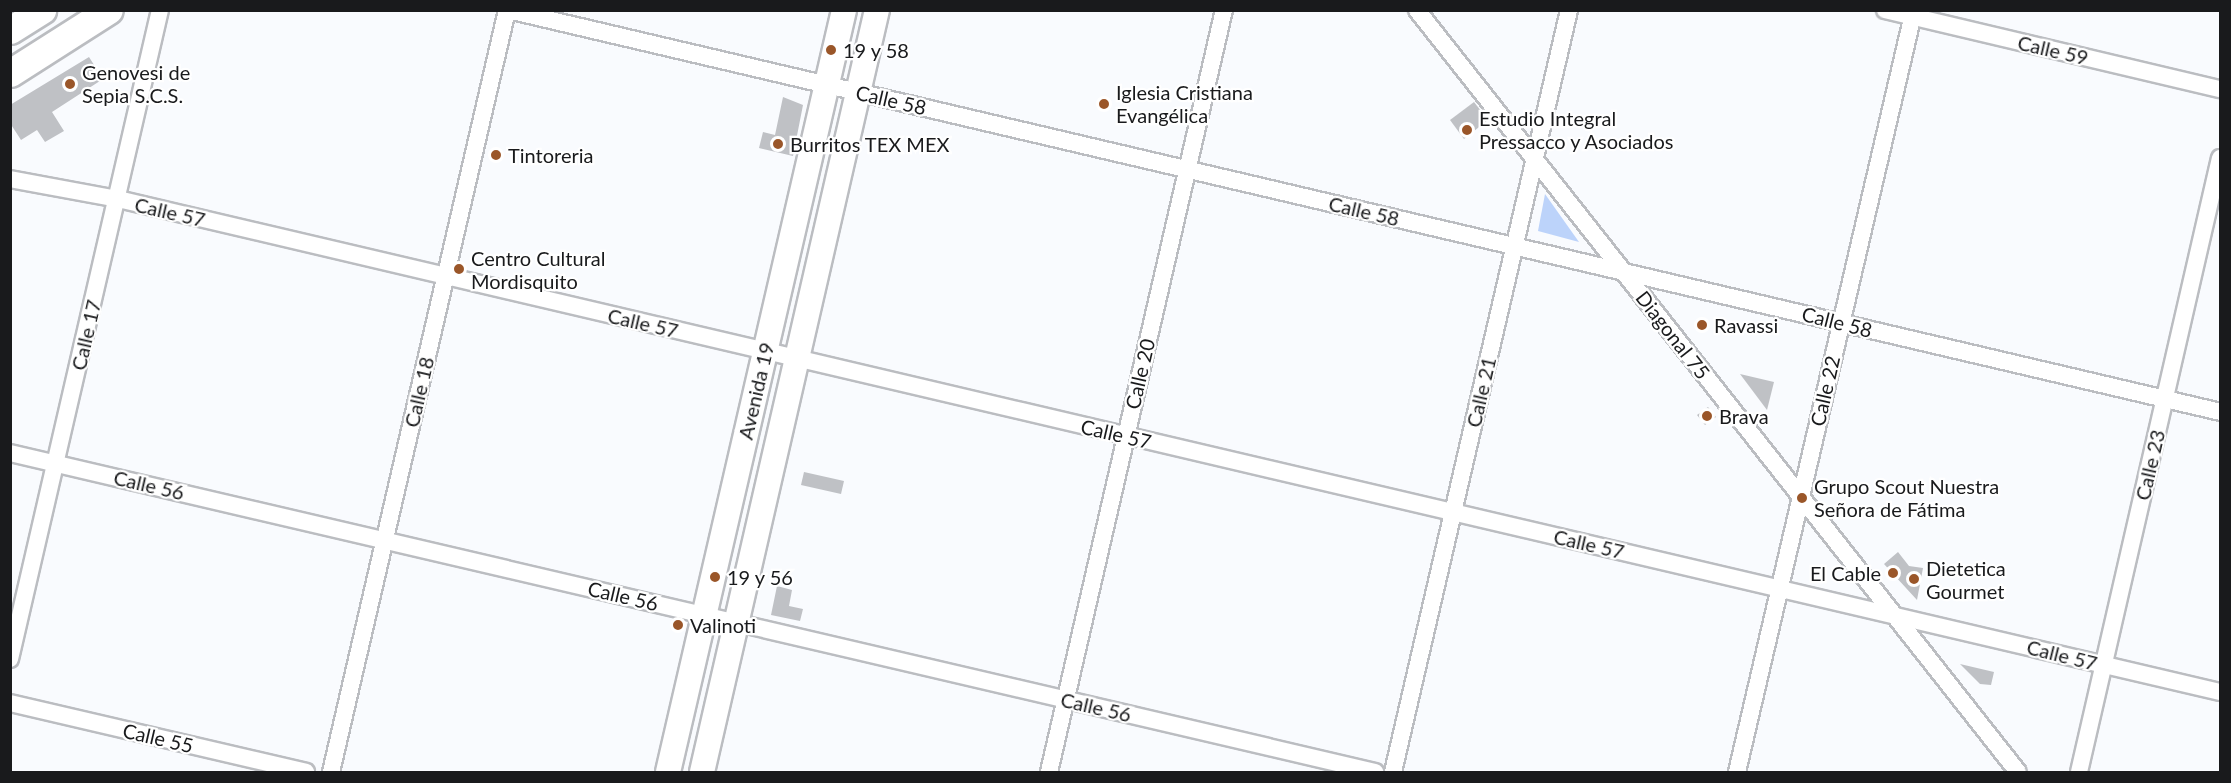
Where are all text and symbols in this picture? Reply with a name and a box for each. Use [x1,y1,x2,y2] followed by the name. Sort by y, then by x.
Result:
[2015,30,2091,70] street label: Calle 59
[843,38,910,62] place label: 19 y 58
[824,43,838,57] marker: 19 y 58
[82,60,190,107] place label: Genovesi de Sepia S.C.S.
[63,77,77,91] marker: Genovesi de Sepia S.C.S.
[853,80,929,120] street label: Calle 58
[1116,80,1253,127] place label: Iglesia Cristiana Evangélica
[1097,97,1111,111] marker: Iglesia Cristiana Evangélica
[1479,106,1675,153] place label: Estudio Integral Pressacco y Asociados
[1460,123,1474,137] marker: Estudio Integral Pressacco y Asociados
[790,132,950,156] place label: Burritos TEX MEX
[771,137,785,151] marker: Burritos TEX MEX
[508,143,593,167] place label: Tintoreria
[489,148,503,162] marker: Tintoreria
[1326,191,1402,231] street label: Calle 58
[132,192,208,232] street label: Calle 57
[471,246,605,293] place label: Centro Cultural Mordisquito
[452,262,466,276] marker: Centro Cultural Mordisquito
[1631,286,1715,384] street label: Diagonal 75
[66,297,106,373] street label: Calle 17
[1799,302,1875,342] street label: Calle 58
[605,303,681,343] street label: Calle 57
[1714,313,1778,337] place label: Ravassi
[1695,318,1709,332] marker: Ravassi
[1120,336,1160,412] street label: Calle 20
[733,340,779,442] street label: Avenida 19
[1805,353,1845,429] street label: Calle 22
[399,354,439,430] street label: Calle 18
[1461,354,1501,430] street label: Calle 21
[1719,404,1769,428] place label: Brava
[1700,409,1714,423] marker: Brava
[1078,414,1154,454] street label: Calle 57
[2130,427,2170,503] street label: Calle 23
[111,465,187,505] street label: Calle 56
[1814,474,1999,521] place label: Grupo Scout Nuestra Señora de Fátima
[1795,491,1809,505] marker: Grupo Scout Nuestra Señora de Fátima
[1551,524,1627,564] street label: Calle 57
[1926,556,2006,603] place label: Dietetica Gourmet
[1810,561,1881,585] place label: El Cable
[727,565,794,589] place label: 19 y 56
[1886,566,1900,580] marker: El Cable
[708,570,722,584] marker: 19 y 56
[1907,572,1921,586] marker: Dietetica Gourmet
[585,576,661,616] street label: Calle 56
[690,613,756,637] place label: Valinoti
[671,618,685,632] marker: Valinoti
[2024,635,2100,675] street label: Calle 57
[1058,687,1134,727] street label: Calle 56
[120,718,196,758] street label: Calle 55

